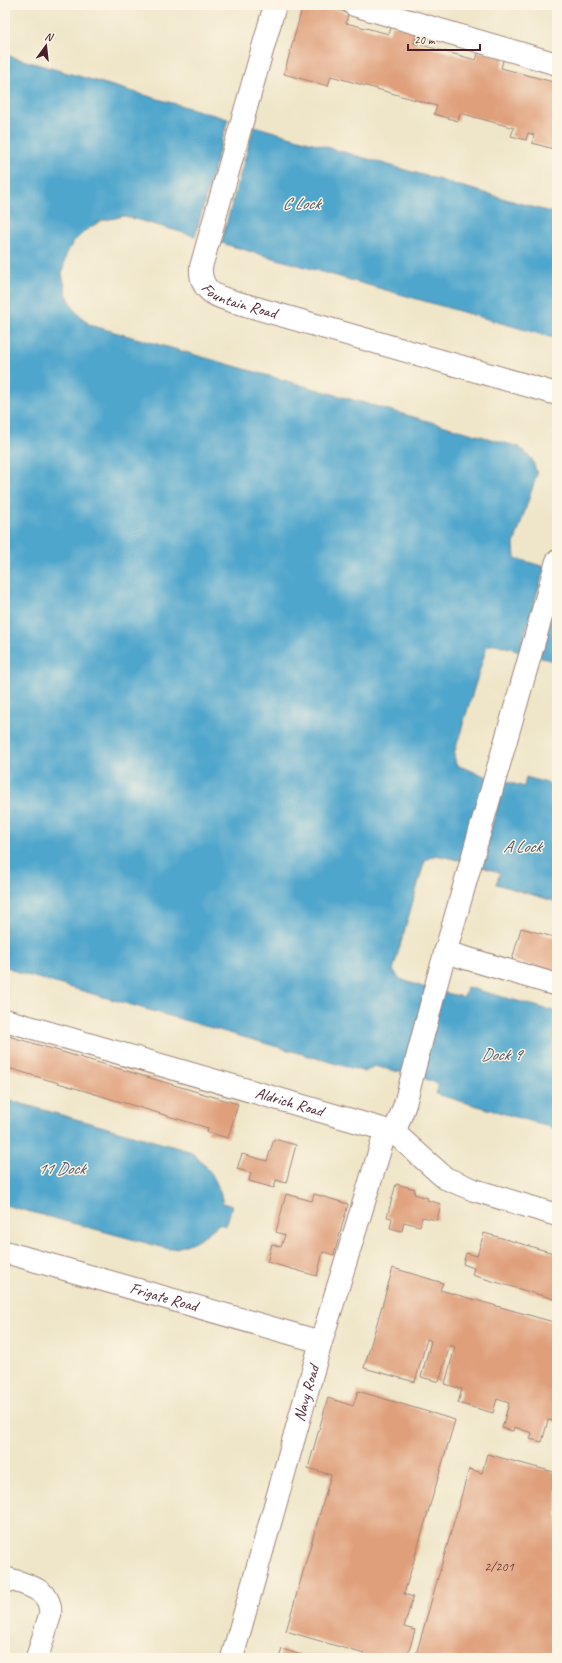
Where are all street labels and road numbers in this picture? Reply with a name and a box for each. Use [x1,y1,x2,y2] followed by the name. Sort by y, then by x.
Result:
[197,279,281,324] street label: Fountain Road
[253,1083,328,1122] street label: Aldrich Road
[128,1278,202,1317] street label: Frigate Road
[289,1360,325,1424] street label: Navy Road

